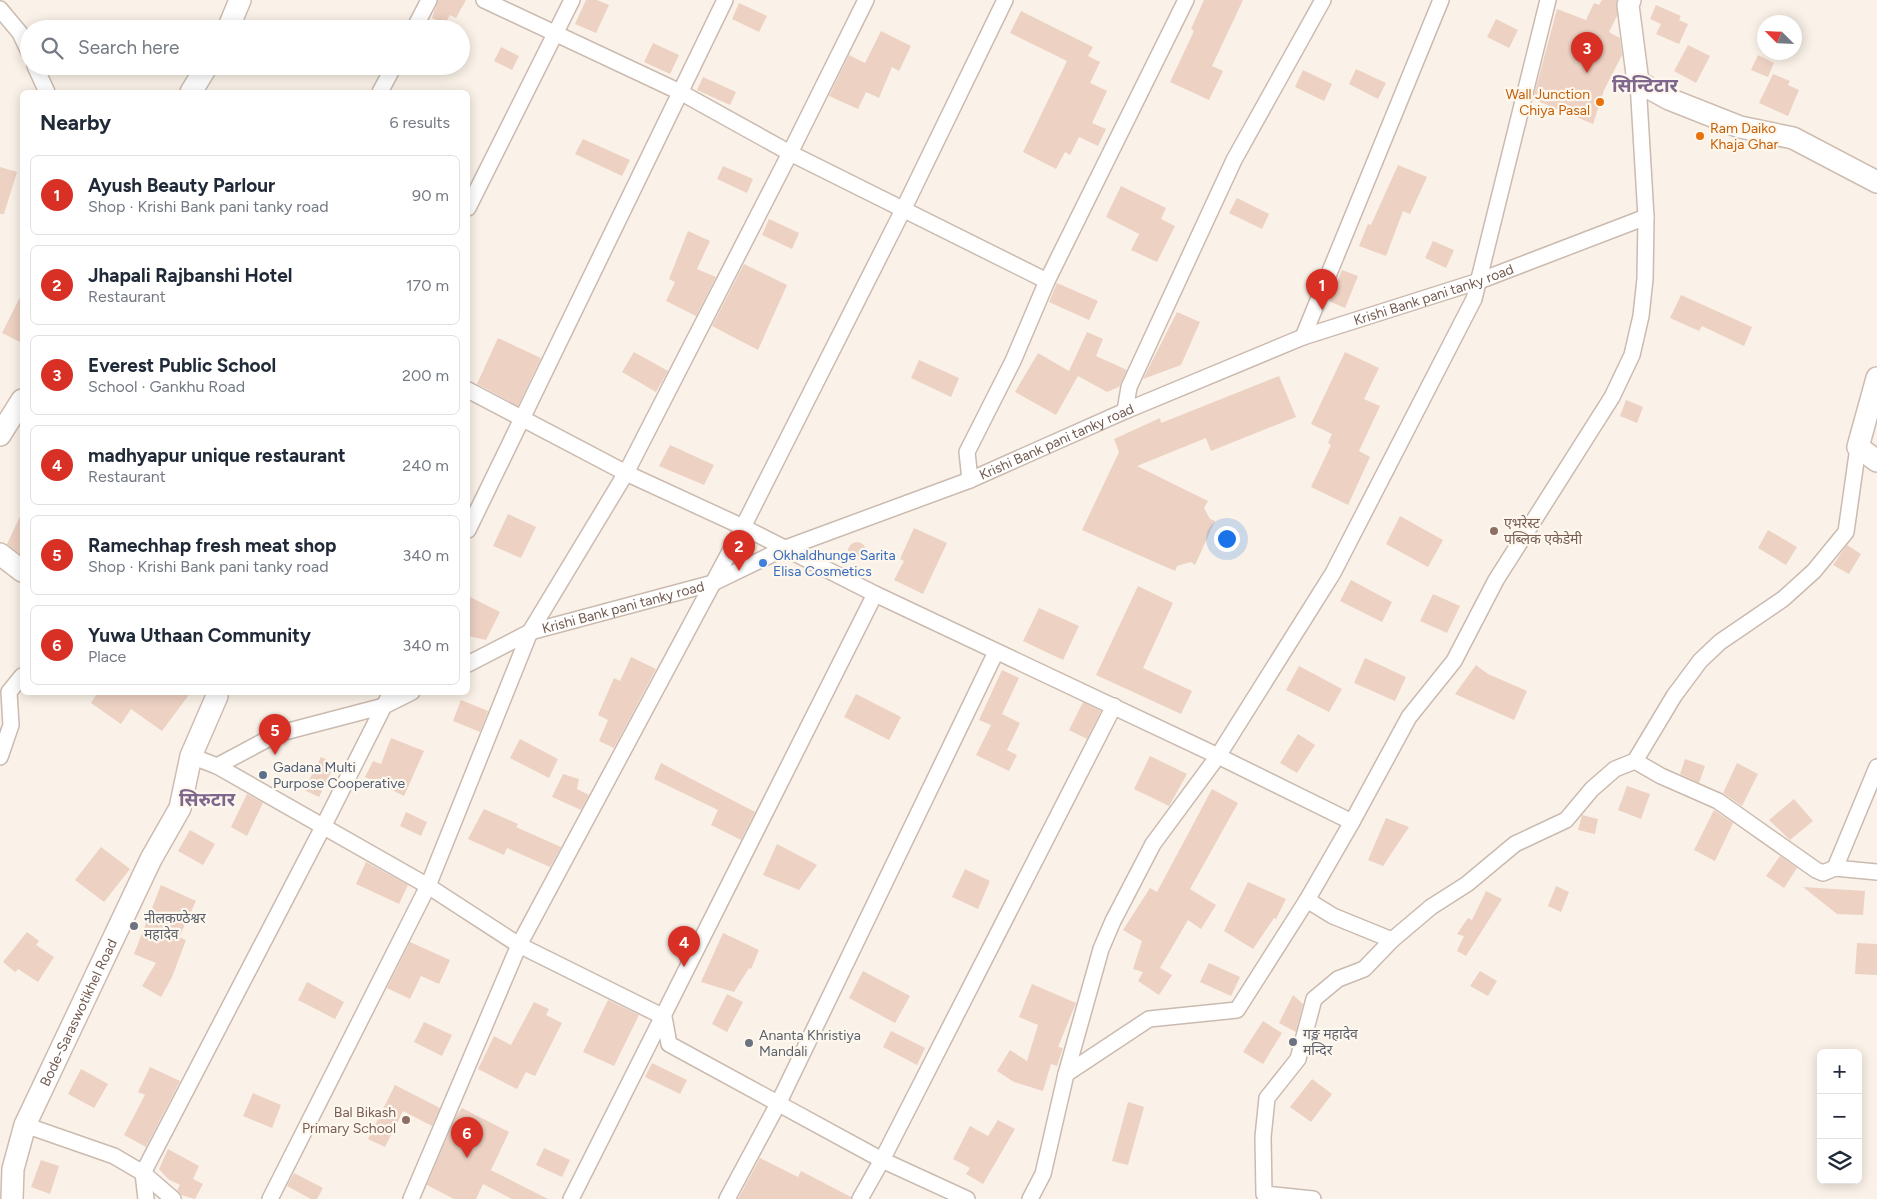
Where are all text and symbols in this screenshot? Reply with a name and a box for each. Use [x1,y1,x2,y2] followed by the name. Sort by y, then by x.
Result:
[1757,15,1802,60] north arrow
[20,20,470,75] search box
[1571,32,1603,73] pin: 3
[38,34,66,62] icon: search
[78,36,180,59] text: Search here
[1612,74,1679,97] district label: सिन्टिटार
[1505,86,1590,119] place label: Wall Junction Chiya Pasal
[1594,96,1606,108] marker: Wall Junction Chiya Pasal
[40,110,111,135] text: Nearby
[389,113,450,132] text: 6 results
[1710,120,1778,153] place label: Ram Daiko Khaja Ghar
[1694,130,1706,142] marker: Ram Daiko Khaja Ghar
[88,174,275,197] text: Ayush Beauty Parlour
[54,186,60,205] text: 1
[412,186,449,205] text: 90 m
[88,197,329,216] text: Shop · Krishi Bank pani tanky road
[1351,260,1516,329] street label: Krishi Bank pani tanky road
[88,264,292,287] text: Jhapali Rajbanshi Hotel
[1306,269,1338,310] pin: 1
[52,276,62,295] text: 2
[406,276,449,295] text: 170 m
[88,287,166,306] text: Restaurant
[88,354,276,377] text: Everest Public School
[53,366,61,385] text: 3
[402,366,449,385] text: 200 m
[88,377,245,396] text: School · Gankhu Road
[977,400,1136,483] street label: Krishi Bank pani tanky road
[88,444,346,467] text: madhyapur unique restaurant
[52,456,62,475] text: 4
[402,456,449,475] text: 240 m
[88,467,166,486] text: Restaurant
[1504,514,1582,548] place label: एभरेस्ट पब्लिक एकेडेमी
[1488,525,1500,537] marker: एभरेस्ट पब्लिक एकेडेमी
[1214,526,1240,552] your location
[723,530,755,571] pin: 2
[88,534,337,557] text: Ramechhap fresh meat shop
[52,546,62,565] text: 5
[403,546,449,565] text: 340 m
[773,547,896,580] place label: Okhaldhunge Sarita Elisa Cosmetics
[88,557,329,576] text: Shop · Krishi Bank pani tanky road
[757,557,769,569] marker: Okhaldhunge Sarita Elisa Cosmetics
[540,577,706,637] street label: Krishi Bank pani tanky road
[88,624,311,647] text: Yuwa Uthaan Community
[52,636,62,655] text: 6
[403,636,449,655] text: 340 m
[88,647,126,666] text: Place
[259,714,291,755] pin: 5
[273,759,405,792] place label: Gadana Multi Purpose Cooperative
[257,769,269,781] marker: Gadana Multi Purpose Cooperative
[179,788,236,811] district label: सिरुटार
[144,909,206,943] place label: नीलकण्ठेश्वर महादेव
[128,920,140,932] marker: नीलकण्ठेश्वर महादेव
[668,926,700,967] pin: 4
[36,936,120,1089] street label: Bode-Saraswotikhel Road
[1303,1025,1358,1059] place label: गङ्खु महादेव मन्दिर
[759,1027,861,1060] place label: Ananta Khristiya Mandali
[1287,1036,1299,1048] marker: गङ्खु महादेव मन्दिर
[743,1037,755,1049] marker: Ananta Khristiya Mandali
[1817,1049,1862,1184] map controls
[1817,1049,1862,1094] button: +
[1817,1094,1862,1139] button: −
[302,1104,396,1137] place label: Bal Bikash Primary School
[400,1114,412,1126] marker: Bal Bikash Primary School
[451,1117,483,1158] pin: 6
[1817,1139,1862,1184] button: layers

